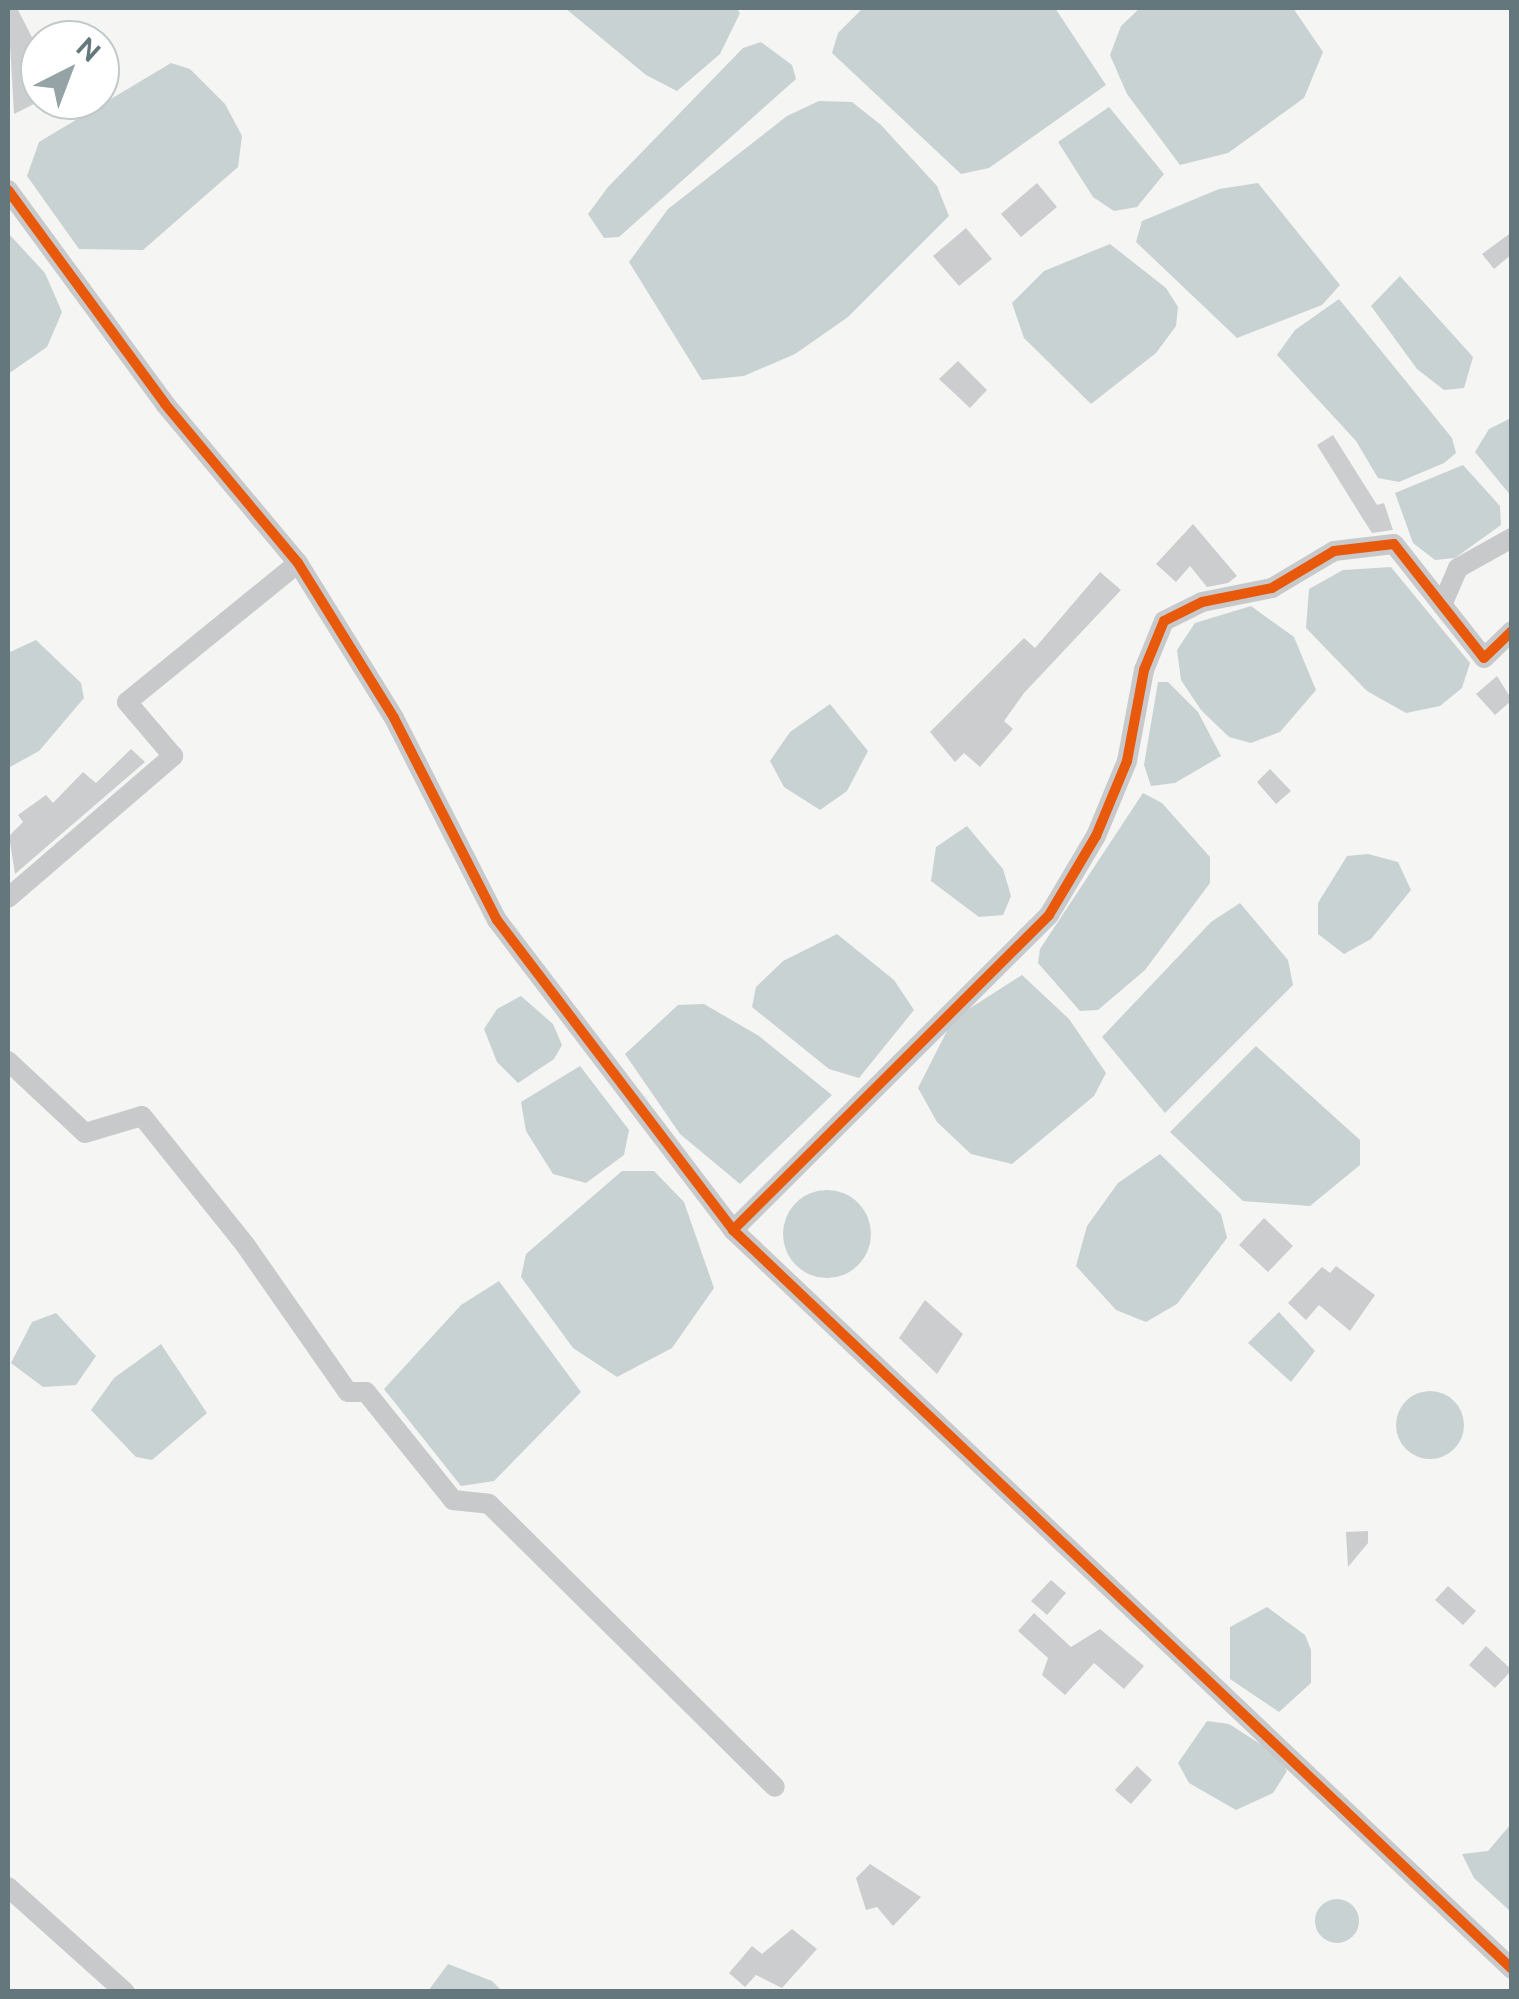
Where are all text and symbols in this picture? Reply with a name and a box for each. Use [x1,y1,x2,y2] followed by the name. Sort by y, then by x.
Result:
[20,20,120,120] north arrow
[71,30,107,67] text: N

